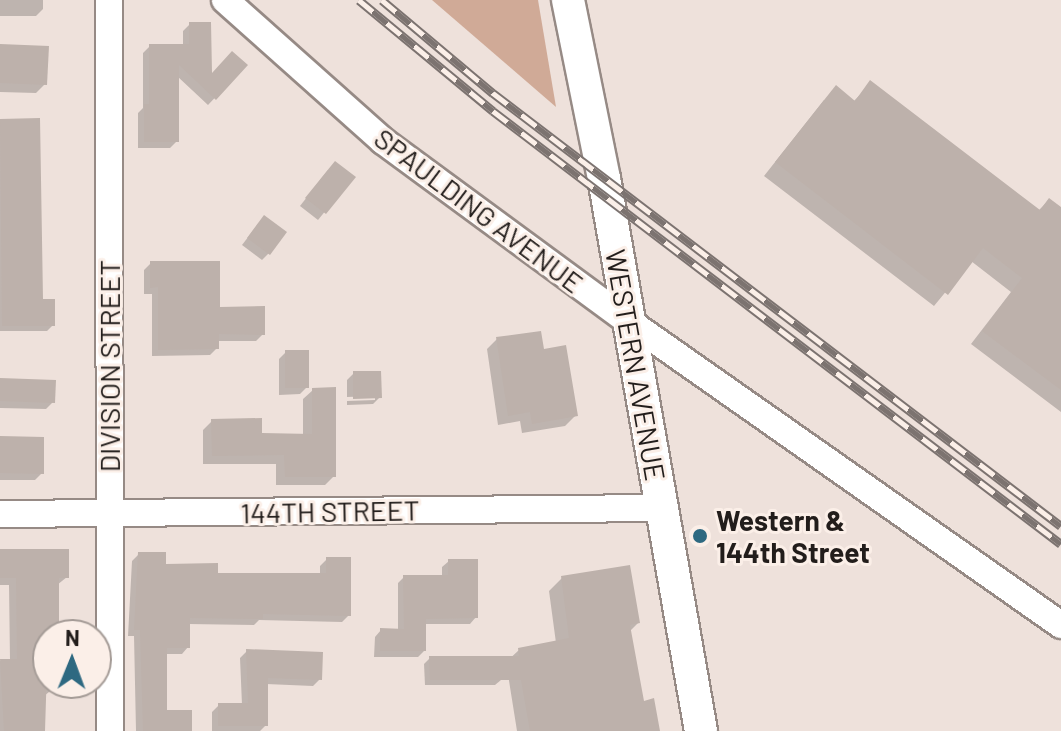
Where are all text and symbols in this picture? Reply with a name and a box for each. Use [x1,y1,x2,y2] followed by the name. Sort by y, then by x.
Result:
[368,121,590,299] street label: SPAULDING AVENUE
[599,247,673,483] street label: WESTERN AVENUE
[92,260,126,472] street label: DIVISION STREET
[240,493,420,529] street label: 144TH STREET
[716,503,870,569] place label: Western & 144th Street
[691,527,709,545] marker: Western & 144th Street
[32,619,112,699] north arrow
[65,624,80,650] text: N

